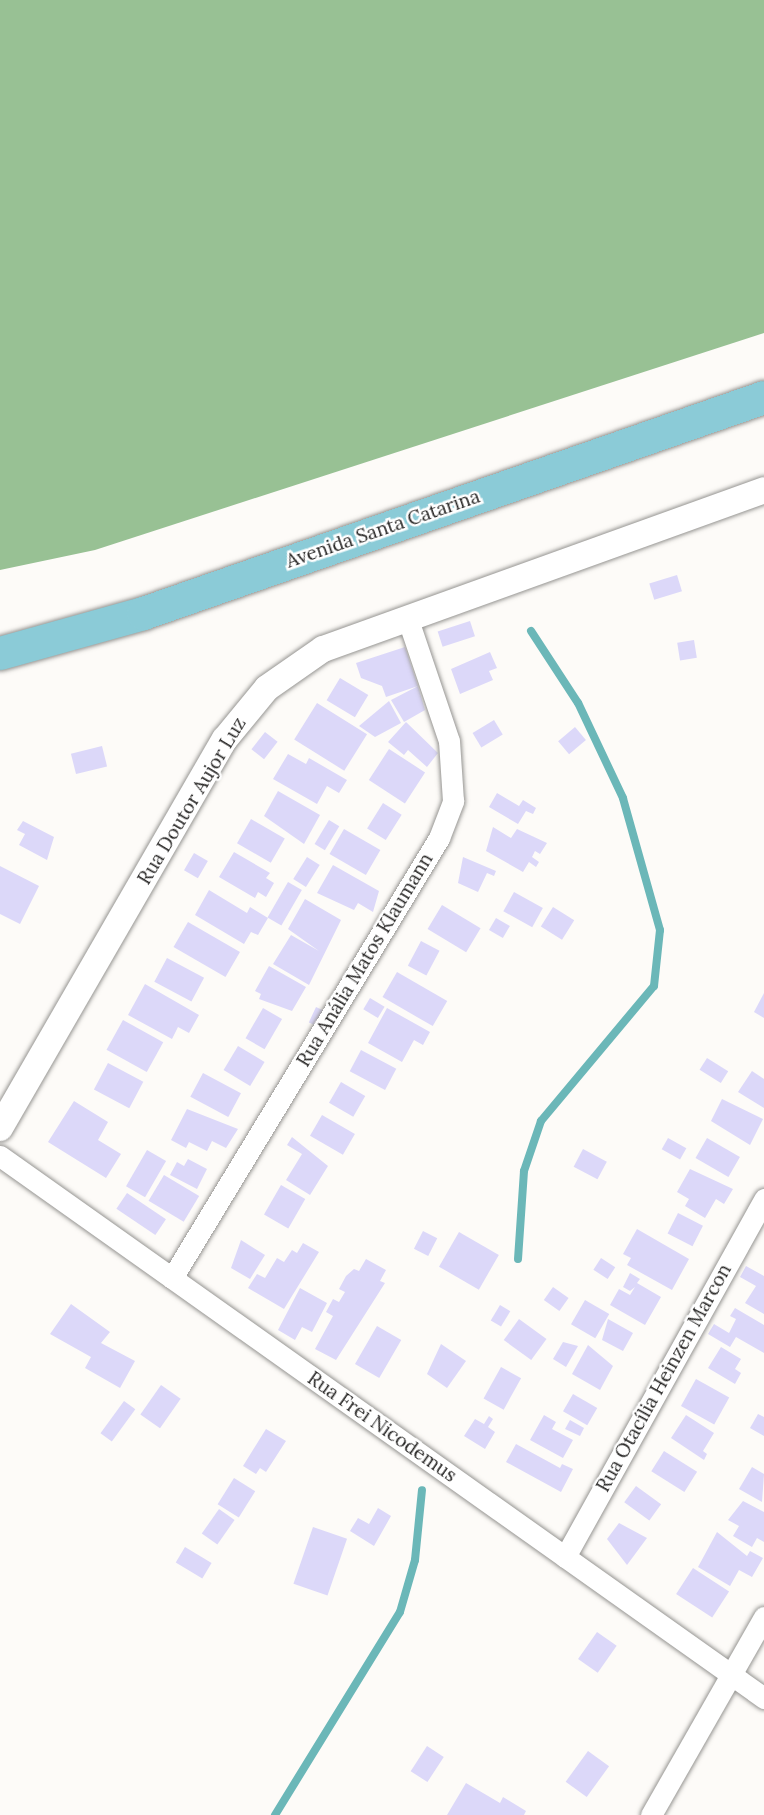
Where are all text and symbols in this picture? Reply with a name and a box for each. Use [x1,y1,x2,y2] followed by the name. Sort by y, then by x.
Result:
[283,485,483,573] street label: Avenida Santa Catarina
[133,713,251,889] street label: Rua Doutor Aujor Luz
[292,849,438,1071] street label: Rua Anália Matos Klaumann
[592,1260,736,1496] street label: Rua Otacília Heinzen Marcon
[303,1367,461,1487] street label: Rua Frei Nicodemus

